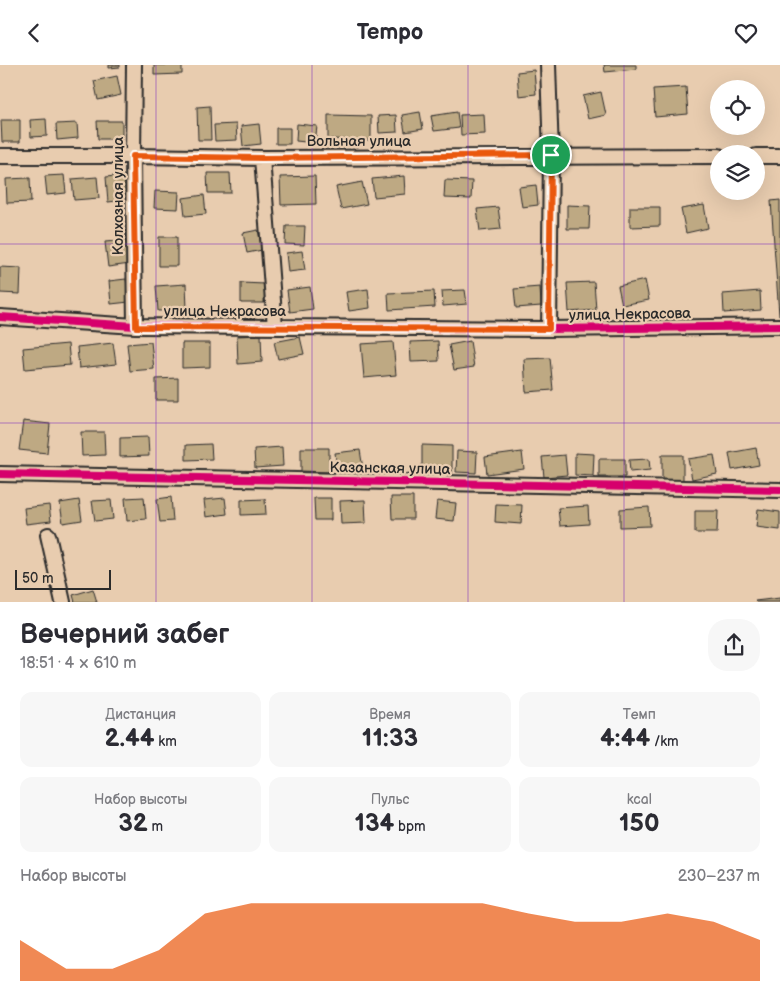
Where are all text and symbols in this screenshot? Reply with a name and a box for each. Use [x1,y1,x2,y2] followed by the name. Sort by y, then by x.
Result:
[20,19,48,47] icon: back
[357,19,423,46] text: Tempo
[732,19,760,47] icon: heart
[710,80,765,200] map controls
[710,80,765,135] button: locate
[307,132,411,151] street label: Вольная улица
[530,134,572,176] pin
[109,137,128,255] street label: Колхозная улица
[537,141,565,169] icon: arrive
[710,145,765,200] button: layers
[164,302,286,321] street label: улица Некрасова
[569,304,691,325] street label: улица Некрасова
[329,458,451,479] street label: Казанская улица
[15,567,111,590] scale bar
[22,570,54,587] text: 50 m
[20,618,229,651] text: Вечерний забег
[708,619,760,671] button: share
[20,654,137,673] text: 18:51 · 4 × 610 m
[105,706,176,723] text: Дистанция
[369,706,411,723] text: Время
[623,706,656,723] text: Темп
[105,723,155,754] text: 2.44
[362,723,418,754] text: 11:33
[600,723,650,754] text: 4:44
[155,733,177,750] text: km
[650,733,679,750] text: /km
[94,791,187,808] text: Набор высоты
[371,791,409,808] text: Пульс
[627,791,652,808] text: kcal
[118,808,148,839] text: 32
[354,808,394,839] text: 134
[619,808,660,839] text: 150
[148,818,163,835] text: m
[394,818,426,835] text: bpm
[20,867,127,886] text: Набор высоты
[678,867,760,886] text: 230–237 m

